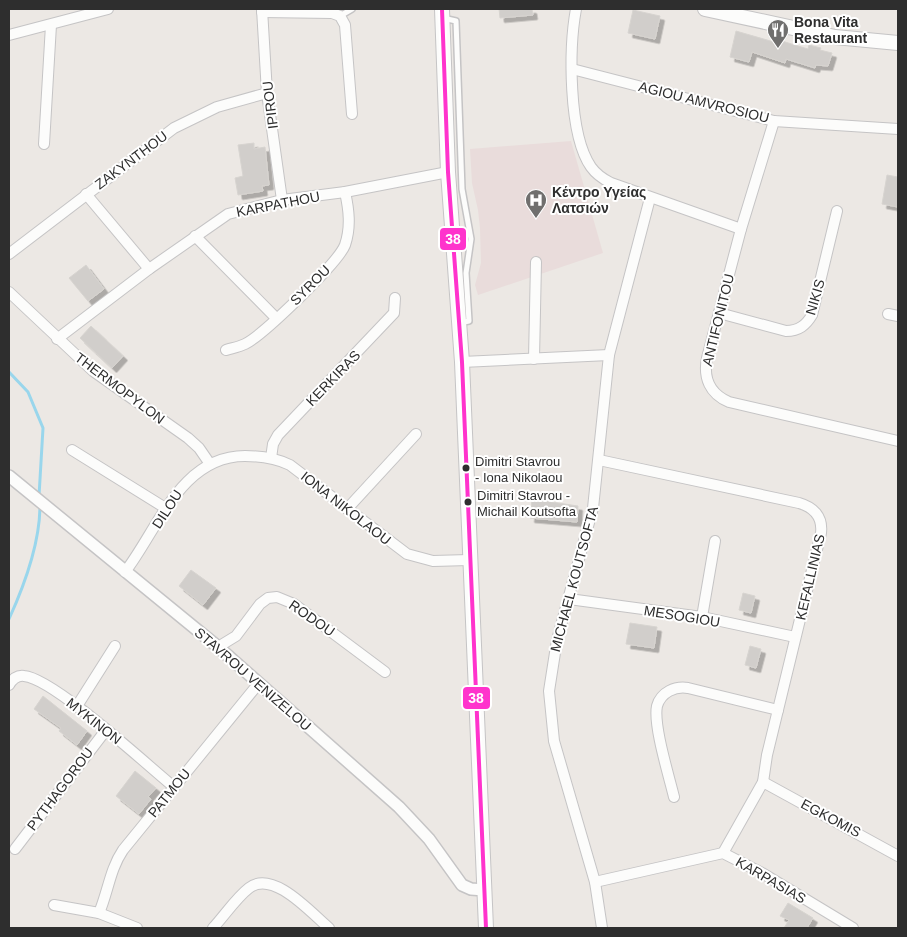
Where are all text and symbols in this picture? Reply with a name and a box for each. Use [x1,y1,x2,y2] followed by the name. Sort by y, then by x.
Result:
[794,14,867,46] place label: Bona Vita Restaurant
[766,18,790,49] restaurant icon: Bona Vita Restaurant
[637,78,771,126] street label: AGIOU AMVROSIOU
[259,80,281,130] street label: IPIROU
[92,128,170,192] street label: ZAKYNTHOU
[552,184,646,216] place label: Κέντρο Υγείας Λατσιών
[235,188,321,220] street label: KARPATHOU
[524,188,548,219] hospital icon: Κέντρο Υγείας Λατσιών
[439,227,467,251] line badge: 38
[445,231,461,247] text: 38
[287,262,333,308] street label: SYROU
[699,272,737,368] street label: ANTIFONITOU
[802,277,828,317] street label: NIKIS
[303,347,363,409] street label: KERKIRAS
[72,349,168,427] street label: THERMOPYLON
[475,454,562,485] place label: Dimitri Stavrou - Iona Nikolaou
[461,463,471,473] marker: Dimitri Stavrou - Iona Nikolaou
[298,468,394,548] street label: IONA NIKOLAOU
[149,487,185,531] street label: DILOU
[477,488,577,519] place label: Dimitri Stavrou - Michail Koutsofta
[463,497,473,507] marker: Dimitri Stavrou - Michail Koutsofta
[547,504,601,654] street label: MICHAEL KOUTSOFTA
[792,532,828,622] street label: KEFALLINIAS
[286,596,338,640] street label: RODOU
[643,602,721,630] street label: MESOGIOU
[192,624,314,734] street label: STAVROU VENIZELOU
[462,686,491,710] line badge: 38
[468,690,484,706] text: 38
[63,695,125,747] street label: MYKINON
[24,744,96,834] street label: PYTHAGOROU
[145,766,193,820] street label: PATMOU
[798,796,864,840] street label: EGKOMIS
[733,853,809,907] street label: KARPASIAS

